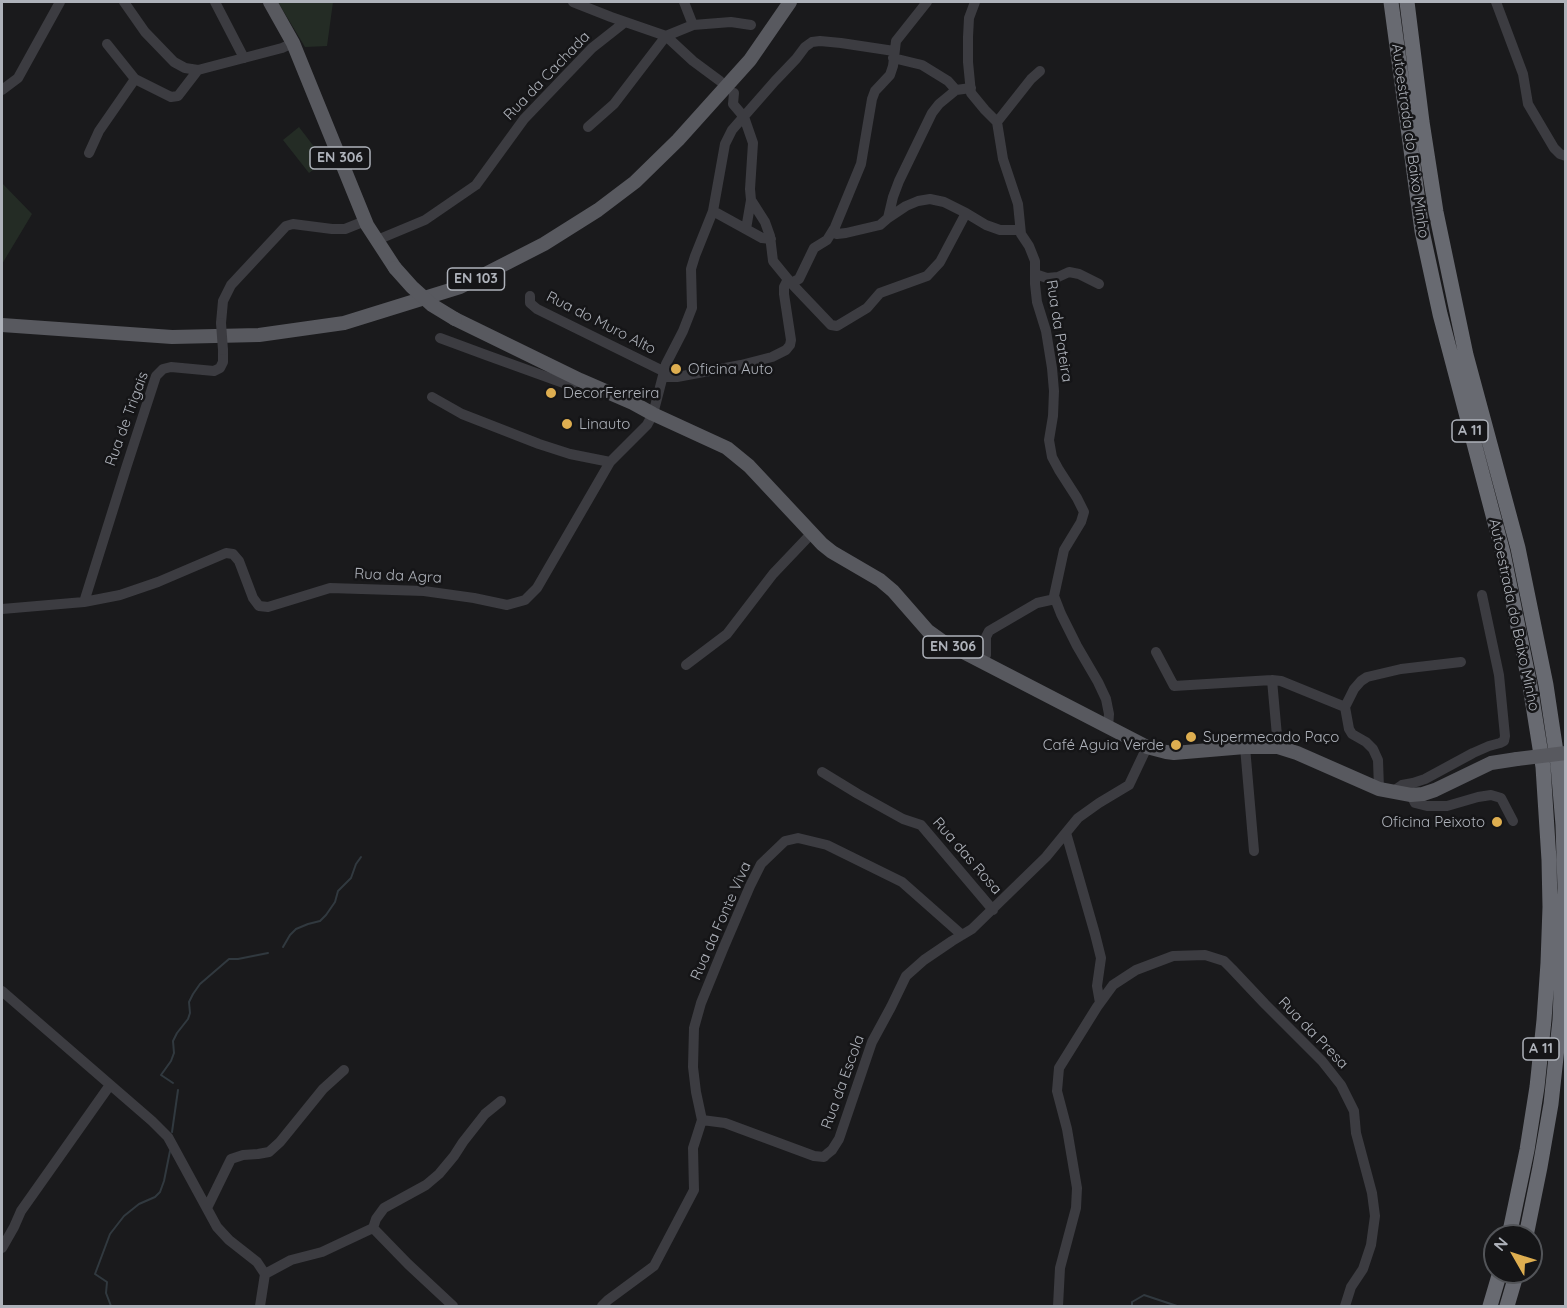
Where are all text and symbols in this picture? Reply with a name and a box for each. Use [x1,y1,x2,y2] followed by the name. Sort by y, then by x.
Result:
[500,28,594,124] street label: Rua da Cachada
[1387,43,1433,239] street label: Autoestrada do Baixo Minho
[310,147,370,169] road number: EN 306
[448,268,504,290] road number: EN 103
[1042,279,1076,383] street label: Rua da Pateira
[543,288,659,358] street label: Rua do Muro Alto
[688,360,773,378] place label: Oficina Auto
[669,362,683,376] marker: Oficina Auto
[102,369,152,469] street label: Rua de Trigais
[563,384,659,402] place label: DecorFerreira
[544,386,558,400] marker: DecorFerreira
[579,415,630,433] place label: Linauto
[560,417,574,431] marker: Linauto
[1452,420,1488,442] road number: A 11
[1485,517,1543,713] street label: Autoestrada do Baixo Minho
[354,565,442,587] street label: Rua da Agra
[923,636,983,658] road number: EN 306
[1203,728,1339,746] place label: Supermecado Paço
[1184,730,1198,744] marker: Supermecado Paço
[1043,736,1164,754] place label: Café Aguia Verde
[1169,738,1183,752] marker: Café Aguia Verde
[1381,813,1485,831] place label: Oficina Peixoto
[929,814,1005,898] street label: Rua das Rosa
[1490,815,1504,829] marker: Oficina Peixoto
[687,859,755,983] street label: Rua da Fonte Viva
[1274,993,1352,1073] street label: Rua da Presa
[818,1032,868,1132] street label: Rua da Escola
[1523,1038,1559,1060] road number: A 11
[1483,1224,1543,1284] north arrow
[1489,1233,1512,1255] text: N

